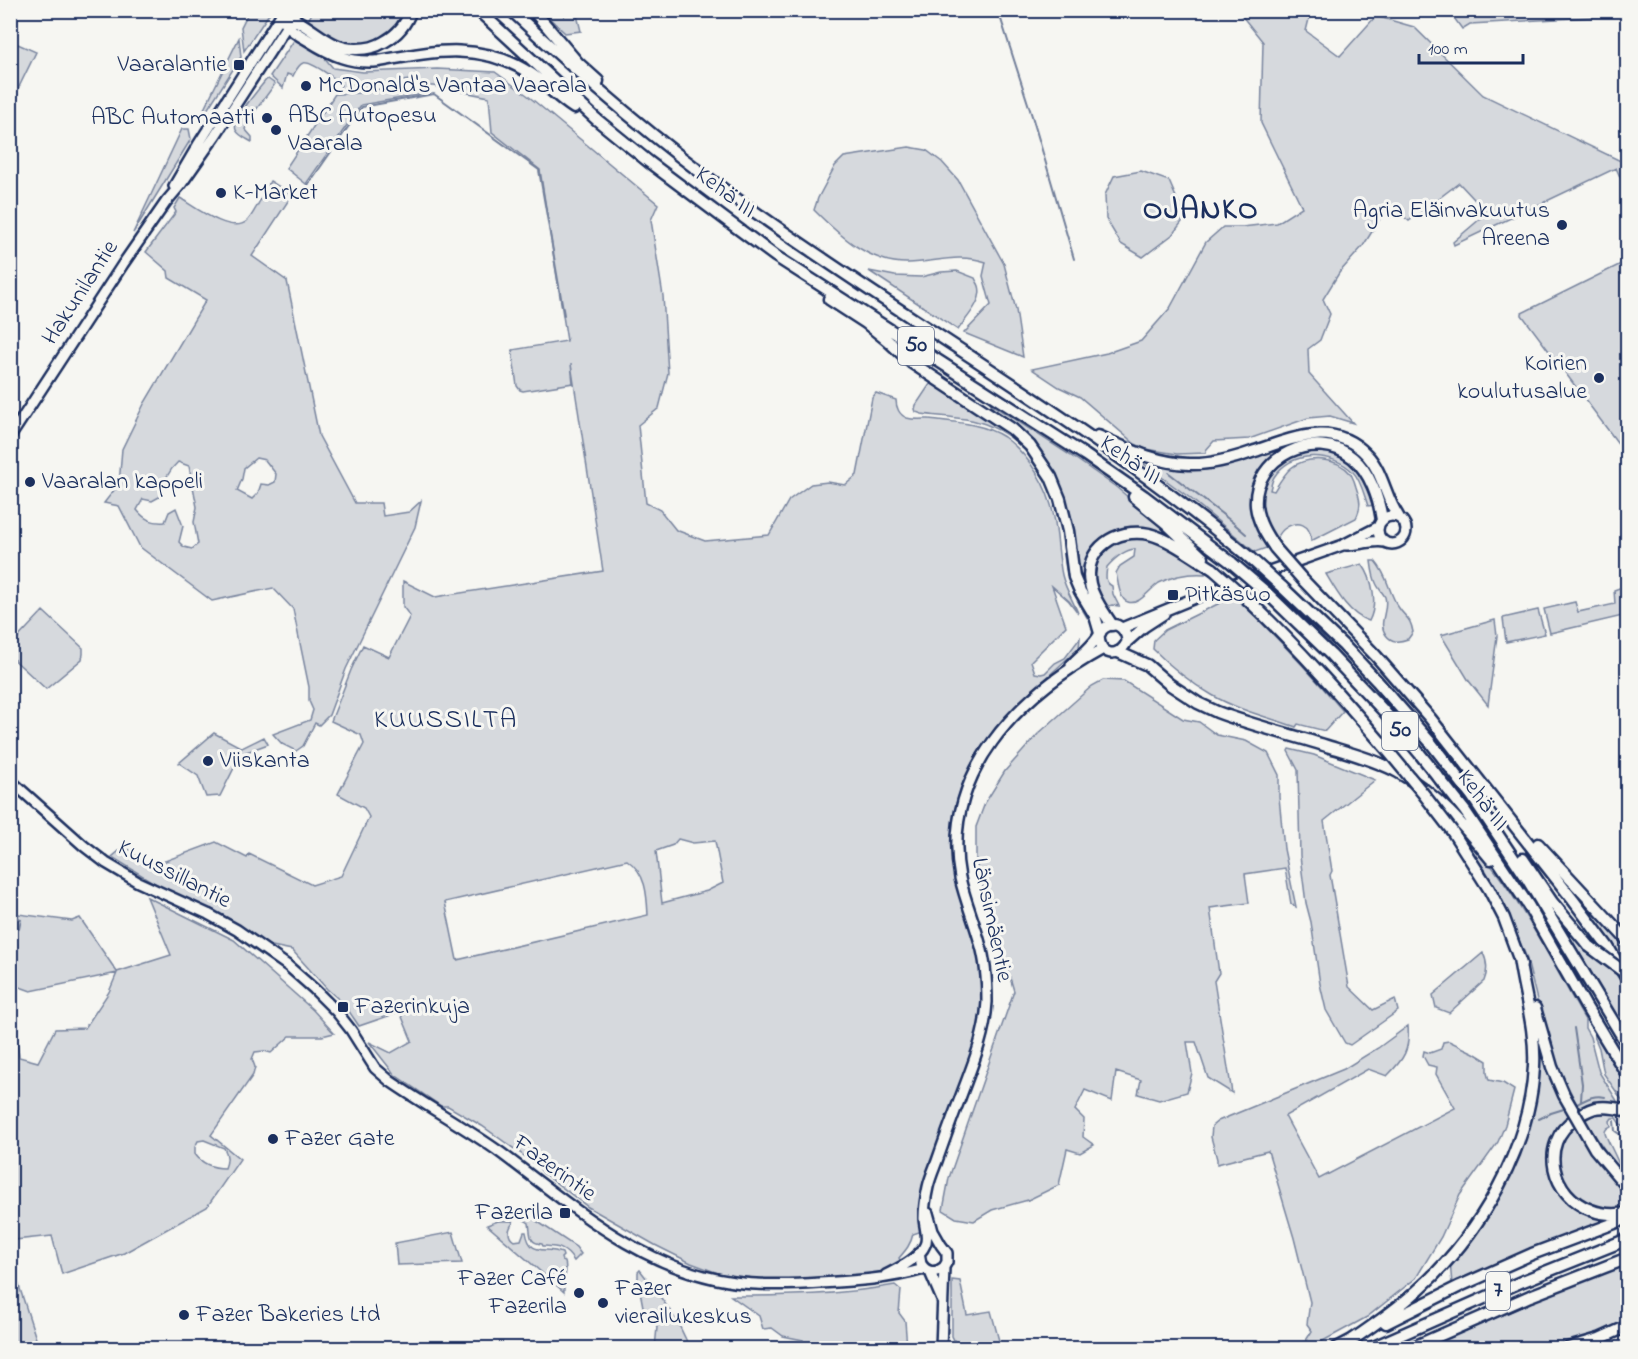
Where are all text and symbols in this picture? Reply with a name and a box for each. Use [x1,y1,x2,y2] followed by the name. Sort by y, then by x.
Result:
[1419,27,1522,65] scale bar
[1428,37,1468,63] text: 100 m
[116,48,227,83] place label: Vaaralantie
[232,58,246,72] marker: Vaaralantie
[318,69,587,104] place label: McDonald's Vantaa Vaarala
[299,79,313,93] marker: McDonald's Vantaa Vaarala
[287,99,437,162] place label: ABC Autopesu Vaarala
[91,101,255,136] place label: ABC Automaatti
[260,111,274,125] marker: ABC Automaatti
[269,123,283,137] marker: ABC Autopesu Vaarala
[687,158,763,228] street label: Kehä III
[233,176,318,211] place label: K-Market
[214,186,228,200] marker: K-Market
[1143,189,1259,233] district label: OJANKO
[1353,194,1550,257] place label: Agria Eläinvakuutus Areena
[1555,218,1569,232] marker: Agria Eläinvakuutus Areena
[34,233,128,353] street label: Hakunilantie
[898,327,934,365] road number: 50
[1457,347,1587,410] place label: Koirien koulutusalue
[1592,371,1606,385] marker: Koirien koulutusalue
[1092,427,1168,495] street label: Kehä III
[41,465,203,500] place label: Vaaralan kappeli
[23,475,37,489] marker: Vaaralan kappeli
[1185,578,1271,613] place label: Pitkäsuo
[1166,588,1180,602] marker: Pitkäsuo
[374,701,518,740] district label: KUUSSILTA
[1382,712,1418,750] road number: 50
[219,744,310,779] place label: Viiskanta
[201,754,215,768] marker: Viiskanta
[1447,763,1517,839] street label: Kehä III
[111,831,237,919] street label: Kuussillantie
[961,855,1021,985] street label: Länsimäentie
[354,990,470,1025] place label: Fazerinkuja
[336,1000,350,1014] marker: Fazerinkuja
[284,1122,395,1157] place label: Fazer Gate
[504,1126,603,1212] street label: Fazerintie
[266,1132,280,1146] marker: Fazer Gate
[474,1196,553,1231] place label: Fazerila
[558,1206,572,1220] marker: Fazerila
[457,1262,567,1325] place label: Fazer Café Fazerila
[614,1272,752,1335] place label: Fazer vierailukeskus
[1486,1272,1510,1310] road number: 7
[572,1286,586,1300] marker: Fazer Café Fazerila
[596,1296,610,1310] marker: Fazer vierailukeskus
[195,1298,381,1333] place label: Fazer Bakeries Ltd
[177,1308,191,1322] marker: Fazer Bakeries Ltd

